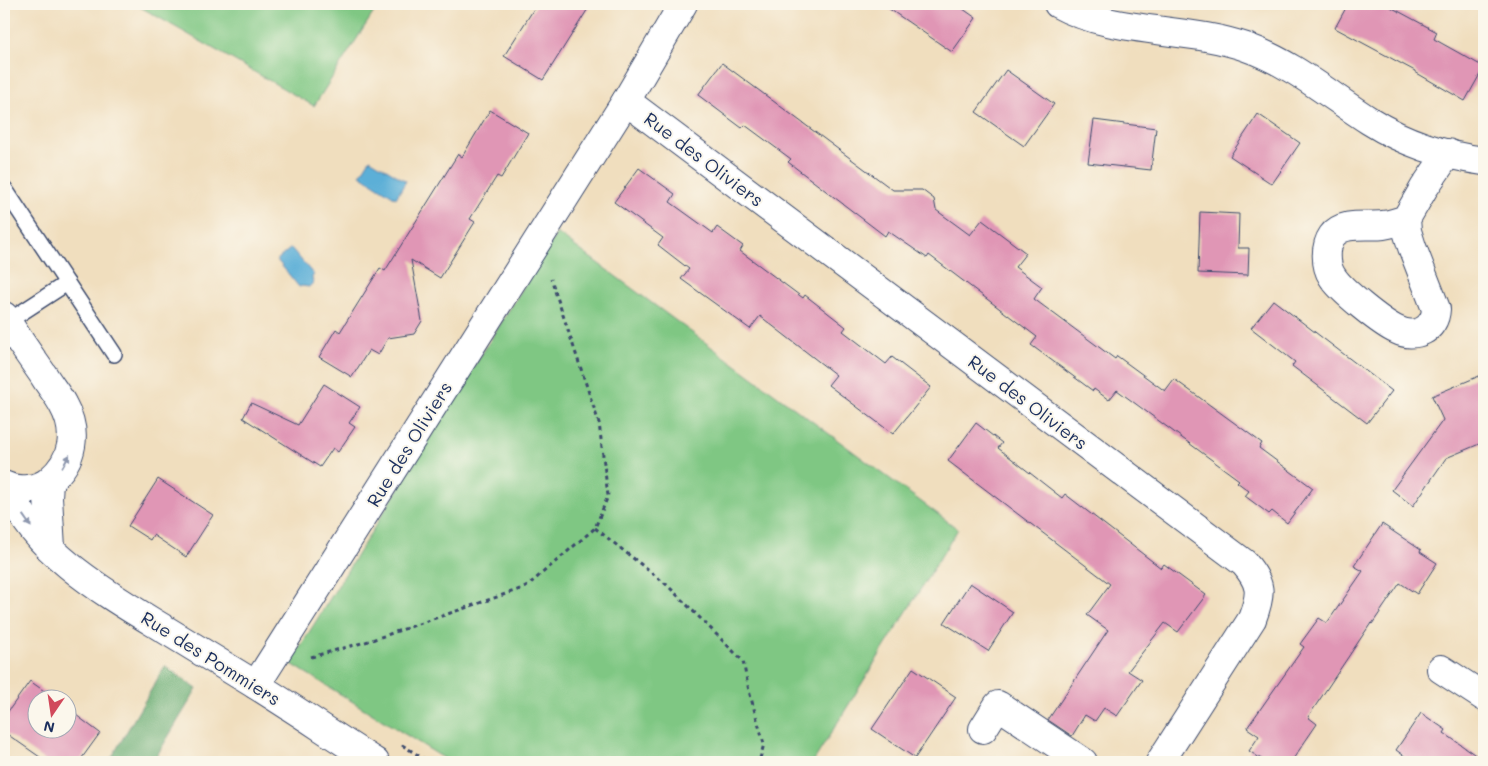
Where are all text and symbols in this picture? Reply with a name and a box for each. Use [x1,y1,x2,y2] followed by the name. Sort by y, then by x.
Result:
[639,106,769,212] street label: Rue des Oliviers
[963,349,1093,455] street label: Rue des Oliviers
[361,377,457,511] street label: Rue des Oliviers
[62,454,70,469] one-way arrow
[22,514,32,528] one-way arrow
[137,605,285,711] street label: Rue des Pommiers
[28,688,78,738] north arrow
[42,717,56,738] text: N

